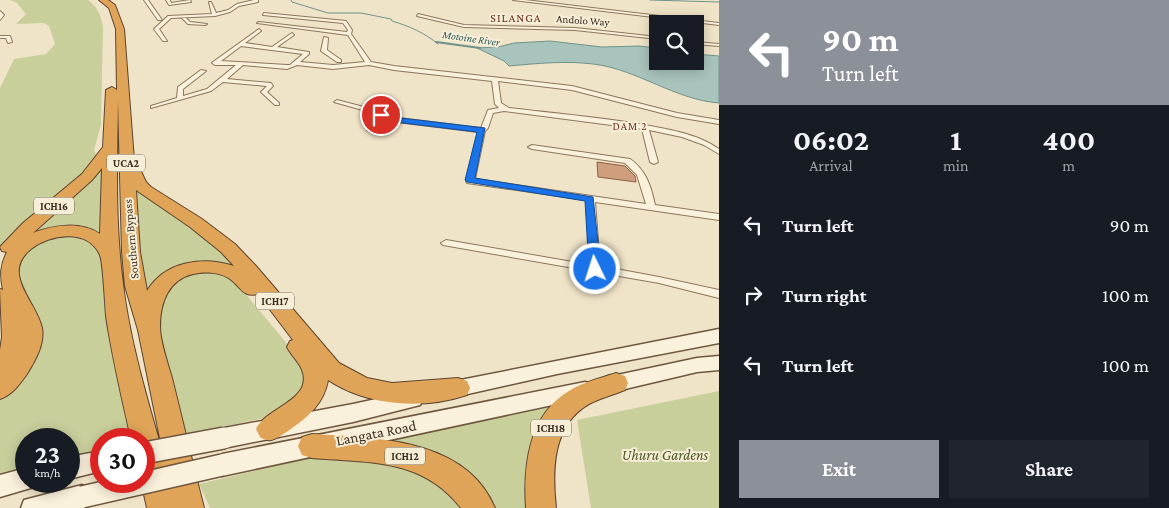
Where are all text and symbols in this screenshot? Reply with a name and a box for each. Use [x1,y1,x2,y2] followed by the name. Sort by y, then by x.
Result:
[490,11,542,25] district label: SILANGA
[556,12,611,29] street label: Andolo Way
[649,15,704,70] map controls
[649,15,704,70] button: search
[739,20,804,85] icon: left
[822,20,899,59] text: 90 m
[440,28,502,48] water label: Motoine River
[822,61,899,86] text: Turn left
[360,94,402,136] pin
[367,101,395,129] icon: arrive
[613,120,647,132] district label: DAM 2
[793,123,869,156] text: 06:02
[950,123,961,156] text: 1
[1042,123,1095,156] text: 400
[107,154,145,172] road number: UCA2
[809,157,853,174] text: Arrival
[943,157,969,174] text: min
[1062,157,1075,174] text: m
[34,198,74,215] road number: ICH16
[121,198,141,279] street label: Southern Bypass
[739,211,767,239] icon: left
[782,215,854,236] text: Turn left
[1110,215,1149,236] text: 90 m
[568,242,620,294] position arrow
[739,281,767,309] icon: right
[782,285,867,306] text: Turn right
[1102,285,1149,306] text: 100 m
[256,292,294,310] road number: ICH17
[739,351,767,379] icon: left
[782,355,854,376] text: Turn left
[1102,355,1149,376] text: 100 m
[334,417,418,450] street label: Langata Road
[531,419,571,436] road number: ICH18
[90,428,155,493] speed limit sign: 30
[739,440,939,498] button: Exit
[949,440,1149,498] button: Share
[35,441,60,468] text: 23
[622,447,709,463] park label: Uhuru Gardens
[385,448,425,464] road number: ICH12
[35,466,60,480] text: km/h

